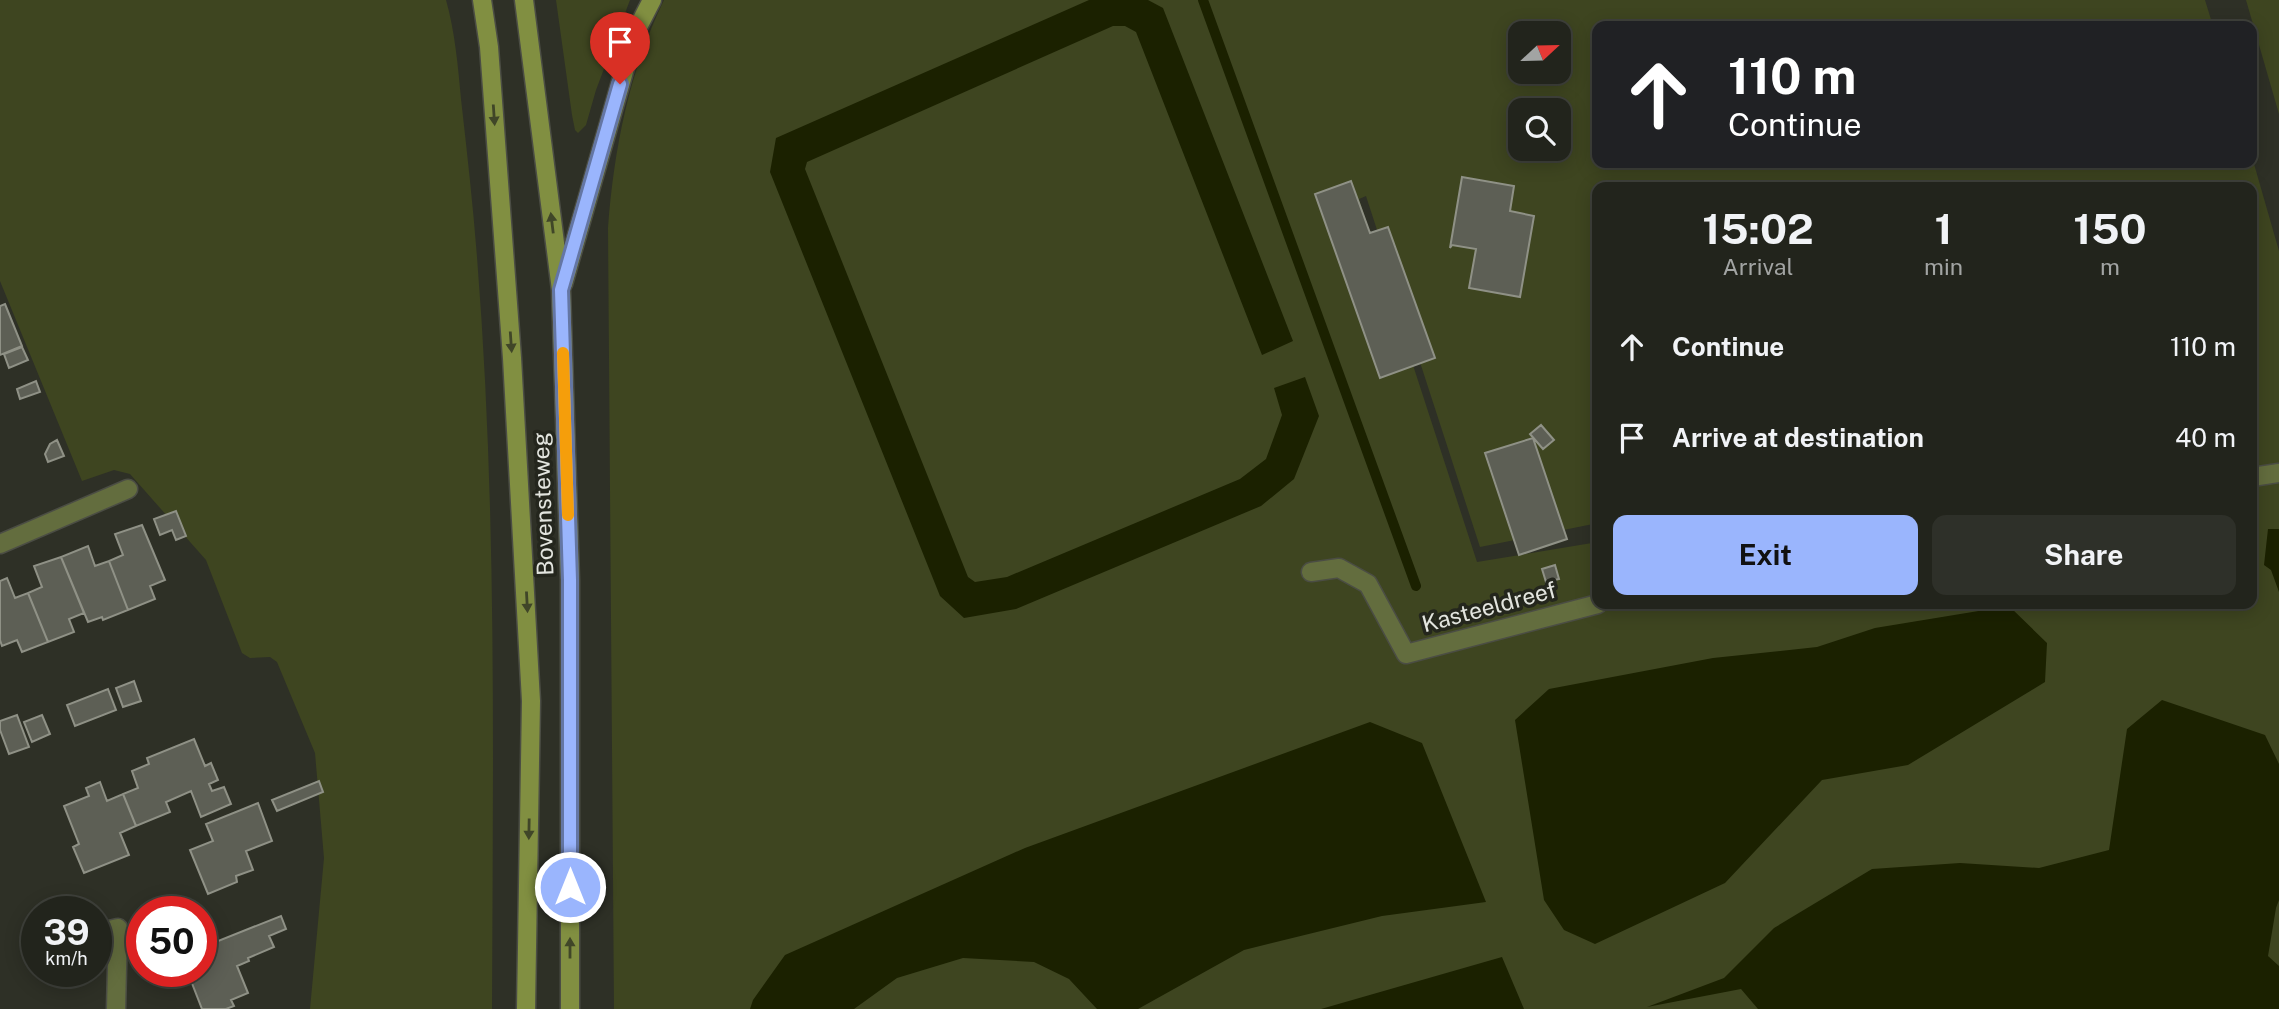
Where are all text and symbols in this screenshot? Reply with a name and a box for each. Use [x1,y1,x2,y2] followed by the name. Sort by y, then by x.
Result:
[590,12.0,650,84] pin
[1508,21,1572,84] north arrow
[1508,21,1571,161] map controls
[601,23,639,61] icon: arrive
[1728,47,1856,105] text: 110 m
[1613,49,1704,140] icon: ahead
[1508,98,1571,161] button: search
[489,104,500,126] one-way arrow
[1728,106,1862,143] text: Continue
[1702,204,1814,253] text: 15:02
[1935,204,1952,253] text: 1
[2073,204,2147,253] text: 150
[547,212,558,234] one-way arrow
[1722,253,1794,280] text: Arrival
[1924,253,1963,280] text: min
[2100,253,2120,280] text: m
[1613,328,1651,366] icon: ahead
[506,331,517,353] one-way arrow
[1672,331,1784,362] text: Continue
[2170,331,2236,362] text: 110 m
[1613,419,1651,457] icon: arrive
[1672,422,1924,453] text: Arrive at destination
[2175,422,2236,453] text: 40 m
[527,432,558,576] street label: Bovensteweg
[1613,515,1918,595] button: Exit
[1932,515,2236,595] button: Share
[1419,576,1559,637] street label: Kasteeldreef
[521,591,532,613] one-way arrow
[523,818,535,840] one-way arrow
[533,850,607,924] position arrow
[126,896,217,987] speed limit sign: 50
[43,912,90,953] text: 39
[564,937,576,959] one-way arrow
[45,948,88,969] text: km/h

